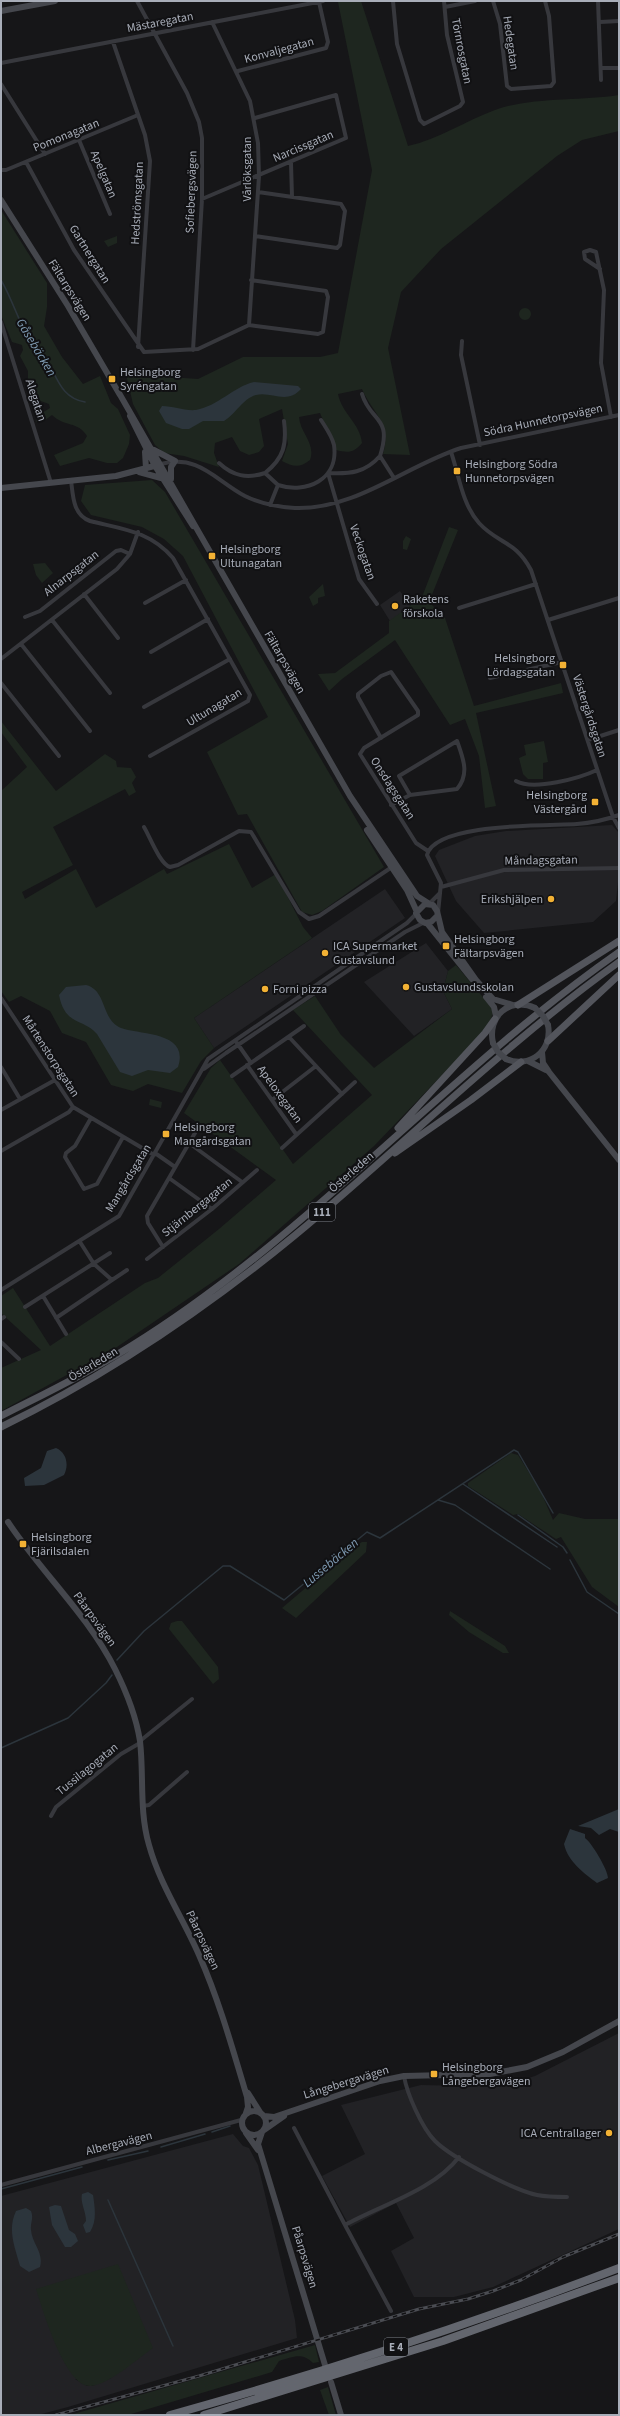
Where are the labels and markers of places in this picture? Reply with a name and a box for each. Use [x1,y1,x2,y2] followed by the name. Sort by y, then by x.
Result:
[120,364,181,395] place label: Helsingborg Syréngatan
[107,374,117,384] marker: Helsingborg Syréngatan
[465,456,558,487] place label: Helsingborg Södra Hunnetorpsvägen
[452,466,462,476] marker: Helsingborg Södra Hunnetorpsvägen
[220,541,282,572] place label: Helsingborg Ultunagatan
[207,551,217,561] marker: Helsingborg Ultunagatan
[403,591,449,622] place label: Raketens förskola
[390,601,400,611] marker: Raketens förskola
[487,650,555,681] place label: Helsingborg Lördagsgatan
[558,660,568,670] marker: Helsingborg Lördagsgatan
[526,787,587,818] place label: Helsingborg Västergård
[590,797,600,807] marker: Helsingborg Västergård
[481,891,543,908] place label: Erikshjälpen
[546,894,556,904] marker: Erikshjälpen
[454,931,524,962] place label: Helsingborg Fältarpsvägen
[333,938,417,969] place label: ICA Supermarket Gustavslund
[441,941,451,951] marker: Helsingborg Fältarpsvägen
[320,948,330,958] marker: ICA Supermarket Gustavslund
[414,979,514,996] place label: Gustavslundsskolan
[273,981,327,998] place label: Forni pizza
[401,982,411,992] marker: Gustavslundsskolan
[260,984,270,994] marker: Forni pizza
[174,1119,251,1150] place label: Helsingborg Mangårdsgatan
[161,1129,171,1139] marker: Helsingborg Mangårdsgatan
[31,1529,92,1560] place label: Helsingborg Fjärilsdalen
[18,1539,28,1549] marker: Helsingborg Fjärilsdalen
[442,2059,531,2090] place label: Helsingborg Långebergavägen
[429,2069,439,2079] marker: Helsingborg Långebergavägen
[521,2125,602,2142] place label: ICA Centrallager
[604,2128,614,2138] marker: ICA Centrallager

